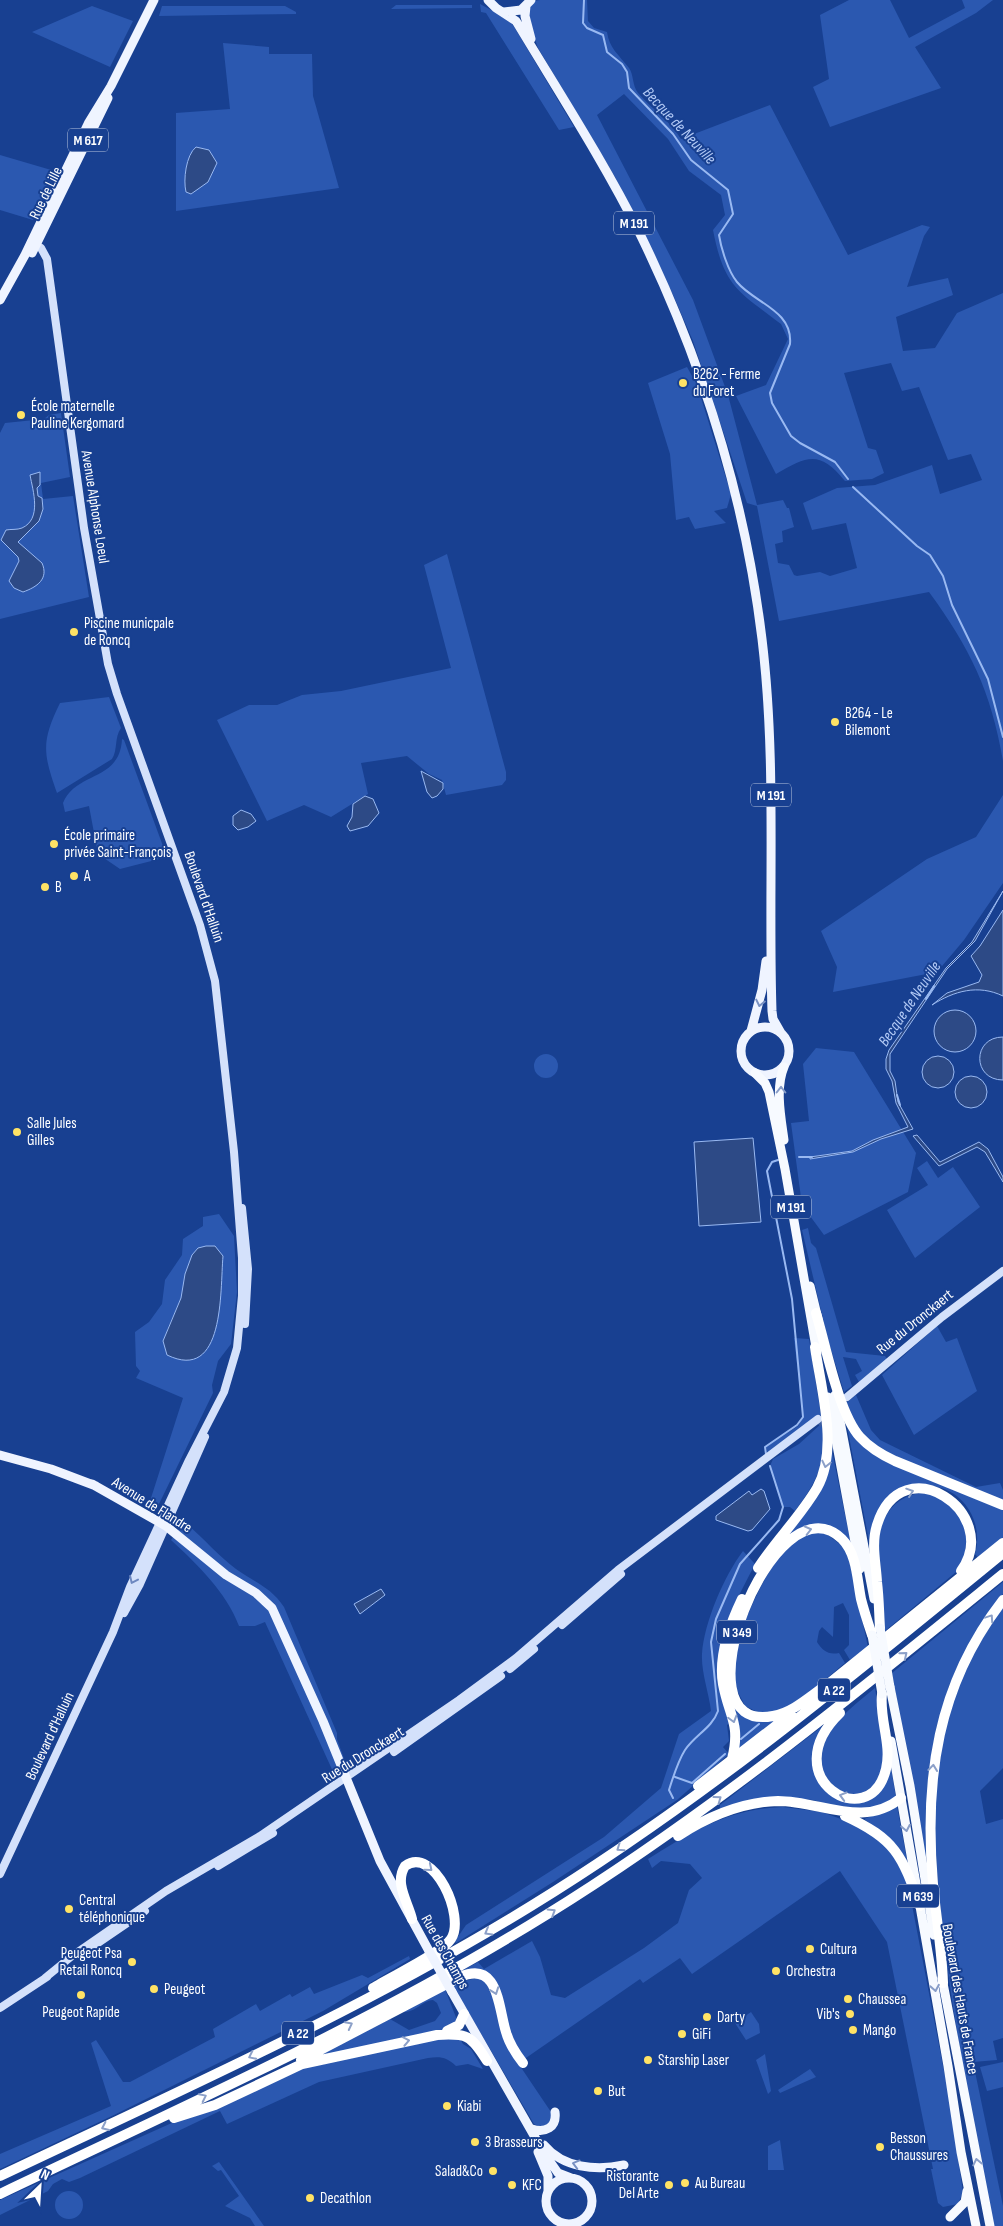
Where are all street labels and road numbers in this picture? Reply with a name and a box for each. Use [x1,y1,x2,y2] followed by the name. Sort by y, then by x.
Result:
[68,128,108,152] road number: M 617
[25,164,67,222] street label: Rue de Lille
[614,212,654,234] road number: M 191
[77,448,113,565] street label: Avenue Alphonse Loeul
[751,784,791,806] road number: M 191
[180,849,228,945] street label: Boulevard d'Halluin
[771,1196,811,1218] road number: M 191
[873,1285,958,1359] street label: Rue du Dronckaert
[108,1472,196,1537] street label: Avenue de Flandre
[717,1620,757,1644] road number: N 349
[818,1678,850,1702] road number: A 22
[21,1689,79,1783] street label: Boulevard d'Halluin
[318,1722,408,1788] street label: Rue du Dronckaert
[897,1884,939,1908] road number: M 639
[417,1911,473,1993] street label: Rue des Champs
[937,1922,983,2076] street label: Boulevard des Hauts de France
[282,2022,314,2045] road number: A 22

